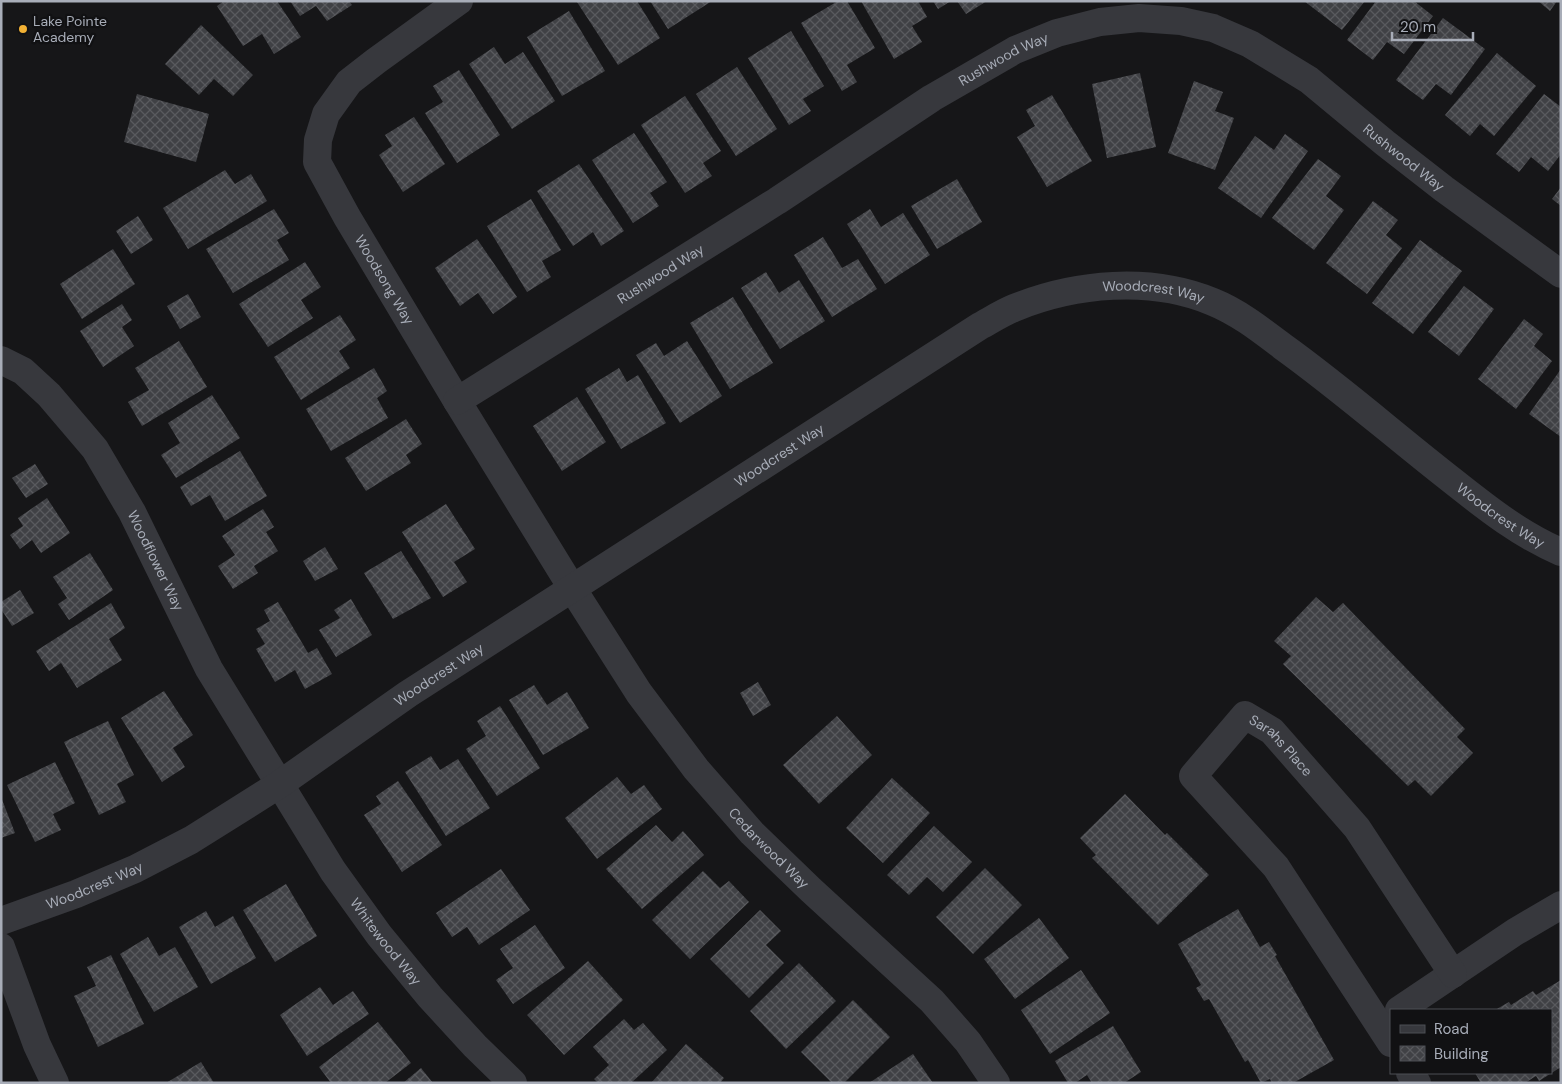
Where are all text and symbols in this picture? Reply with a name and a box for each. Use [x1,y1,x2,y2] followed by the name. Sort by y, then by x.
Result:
[1392,10,1473,42] scale bar
[33,12,107,46] place label: Lake Pointe Academy
[1400,17,1436,37] text: 20 m
[17,23,29,35] marker: Lake Pointe Academy
[955,28,1051,90] street label: Rushwood Way
[1359,120,1448,195] street label: Rushwood Way
[351,232,418,328] street label: Woodsong Way
[614,240,707,308] street label: Rushwood Way
[1102,277,1207,307] street label: Woodcrest Way
[731,420,828,491] street label: Woodcrest Way
[1453,479,1548,552] street label: Woodcrest Way
[124,507,188,614] street label: Woodflower Way
[390,639,487,710] street label: Woodcrest Way
[1246,710,1316,780] street label: Sarahs Place
[725,804,813,893] street label: Cedarwood Way
[43,857,146,913] street label: Woodcrest Way
[346,894,426,989] street label: Whitewood Way
[1390,1009,1552,1074] legend
[1434,1019,1469,1039] text: Road
[1434,1044,1489,1064] text: Building

